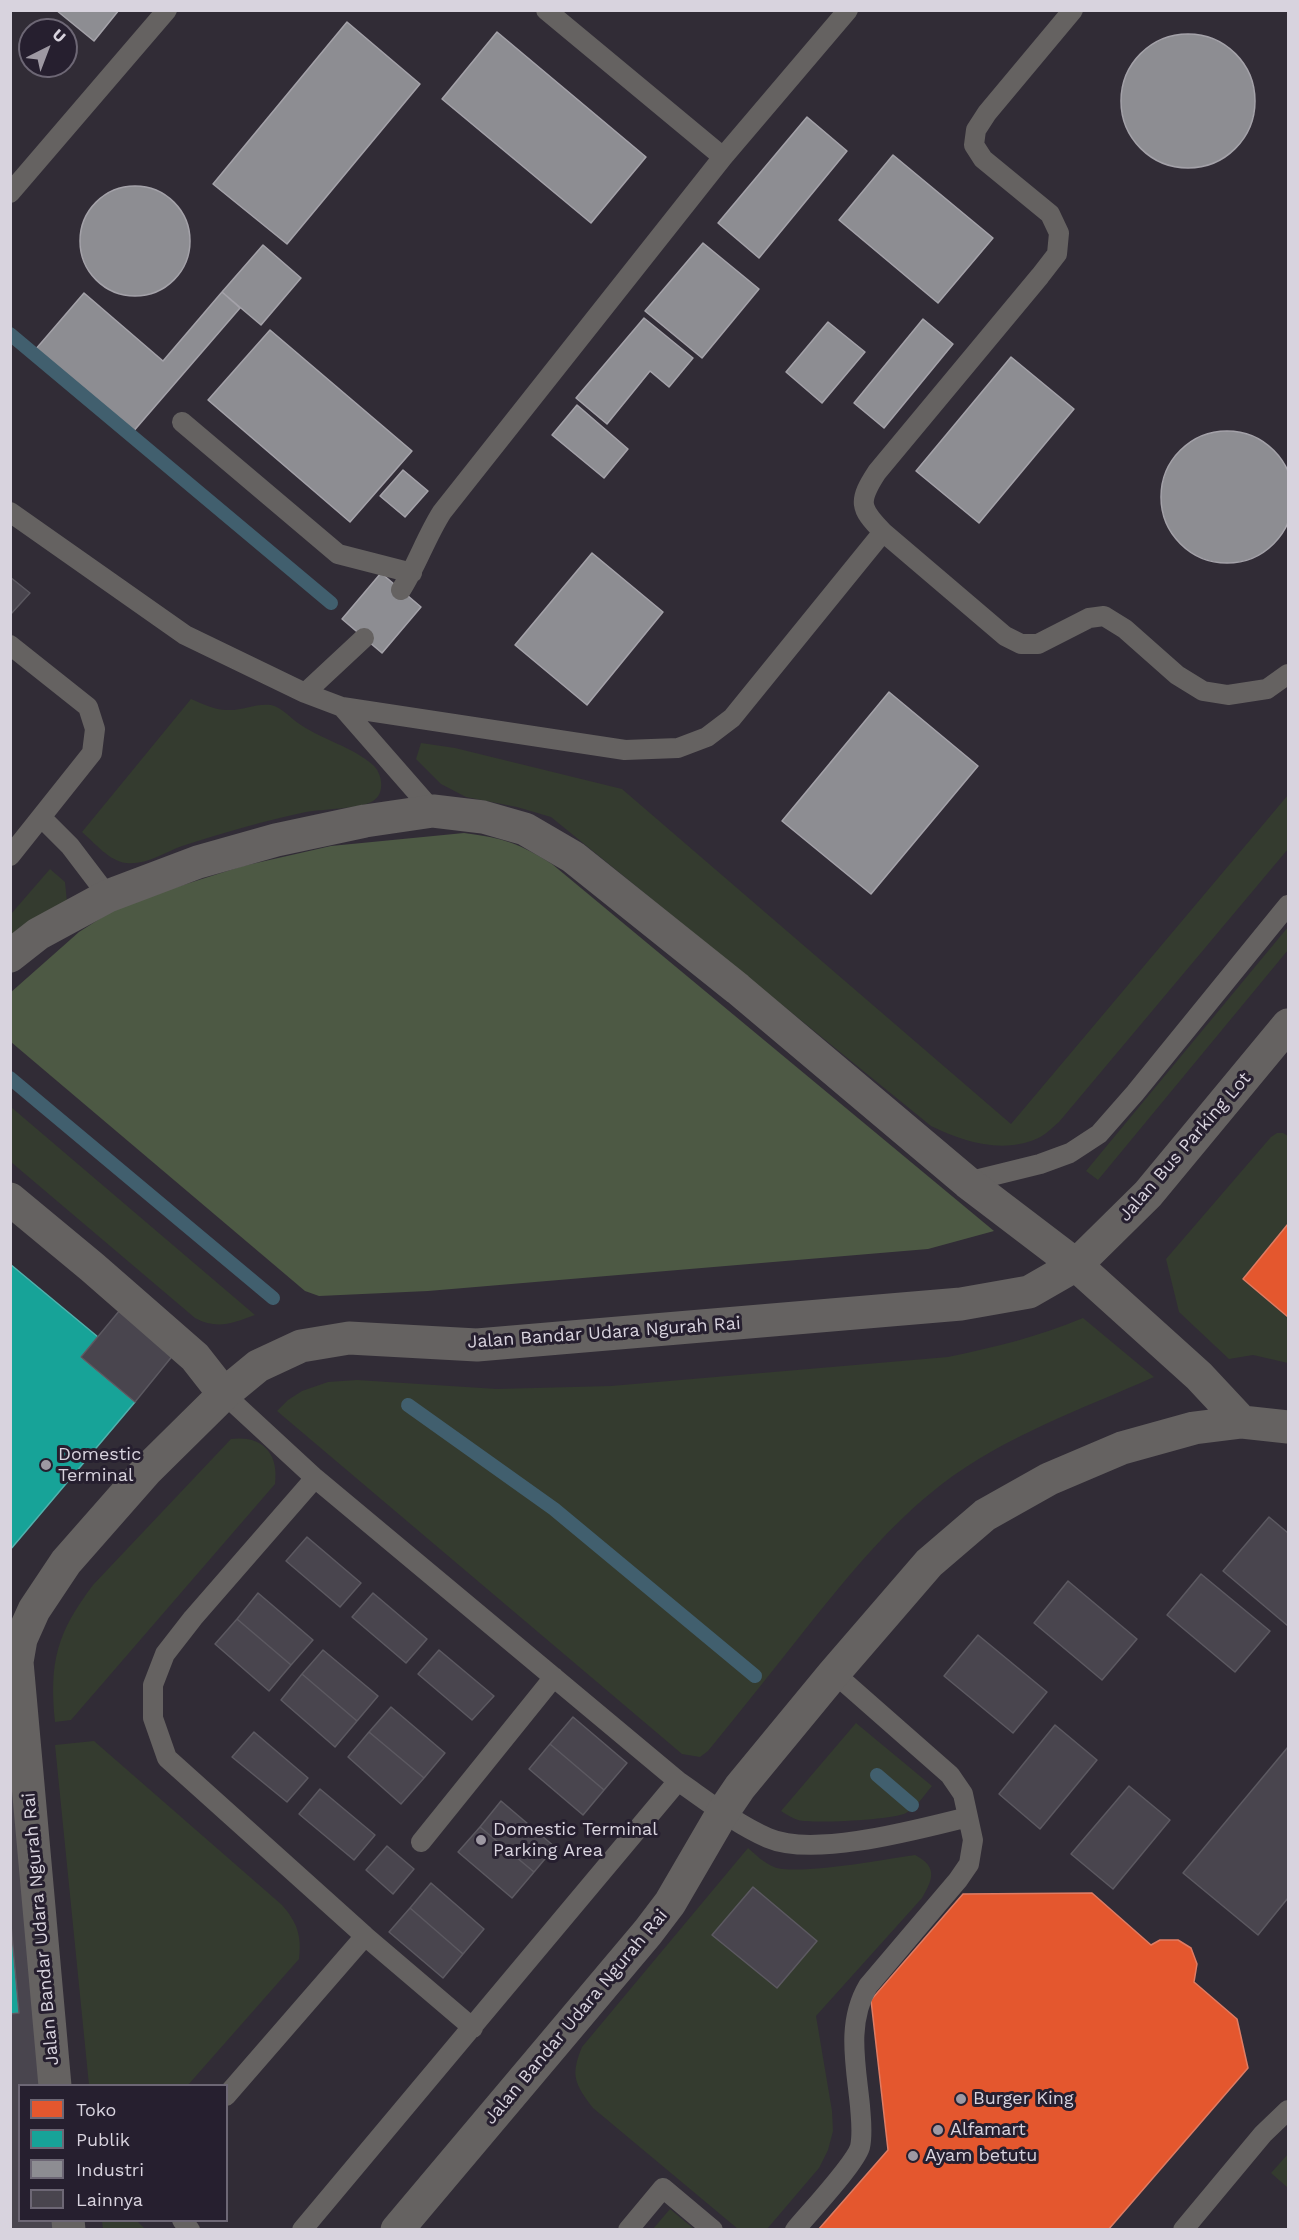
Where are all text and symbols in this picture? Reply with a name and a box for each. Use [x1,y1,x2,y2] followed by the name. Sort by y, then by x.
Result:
[18,18,78,78] north arrow
[48,25,70,47] text: U
[1114,1068,1256,1226] street label: Jalan Bus Parking Lot
[467,1313,741,1353] street label: Jalan Bandar Udara Ngurah Rai
[58,1444,141,1486] place label: Domestic Terminal
[39,1458,53,1472] marker: Domestic Terminal
[18,1792,64,2066] street label: Jalan Bandar Udara Ngurah Rai
[493,1819,658,1862] place label: Domestic Terminal Parking Area
[474,1833,488,1847] marker: Domestic Terminal Parking Area
[480,1905,672,2129] street label: Jalan Bandar Udara Ngurah Rai
[18,2084,228,2222] legend
[973,2088,1074,2110] place label: Burger King
[954,2092,968,2106] marker: Burger King
[76,2099,116,2120] text: Toko
[950,2119,1026,2141] place label: Alfamart
[931,2123,945,2137] marker: Alfamart
[76,2129,130,2150] text: Publik
[925,2145,1037,2167] place label: Ayam betutu
[906,2149,920,2163] marker: Ayam betutu
[76,2159,144,2180] text: Industri
[76,2189,143,2210] text: Lainnya

